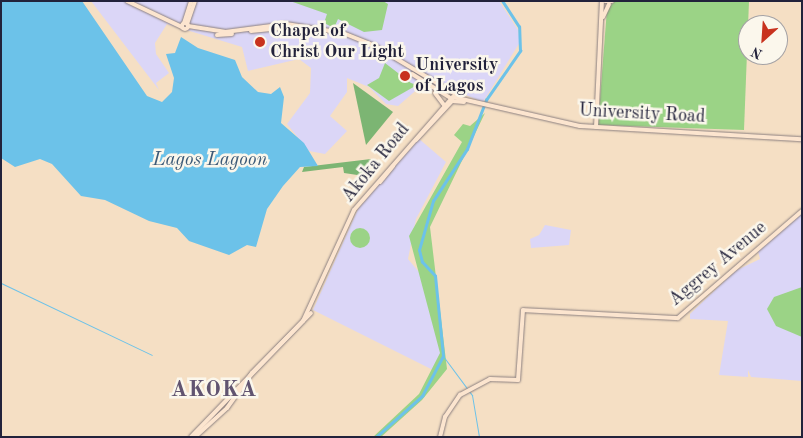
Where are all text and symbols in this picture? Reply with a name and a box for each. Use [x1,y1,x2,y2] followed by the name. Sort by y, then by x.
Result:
[738,15,788,65] north arrow
[270,21,404,64] place label: Chapel of Christ Our Light
[254,36,266,48] marker: Chapel of Christ Our Light
[749,44,765,61] text: N
[415,55,499,98] place label: University of Lagos
[399,70,411,82] marker: University of Lagos
[578,100,706,128] street label: University Road
[338,119,414,207] street label: Akoka Road
[153,150,267,172] water label: Lagos Lagoon
[665,217,771,311] street label: Aggrey Avenue
[170,378,258,404] district label: AKOKA

